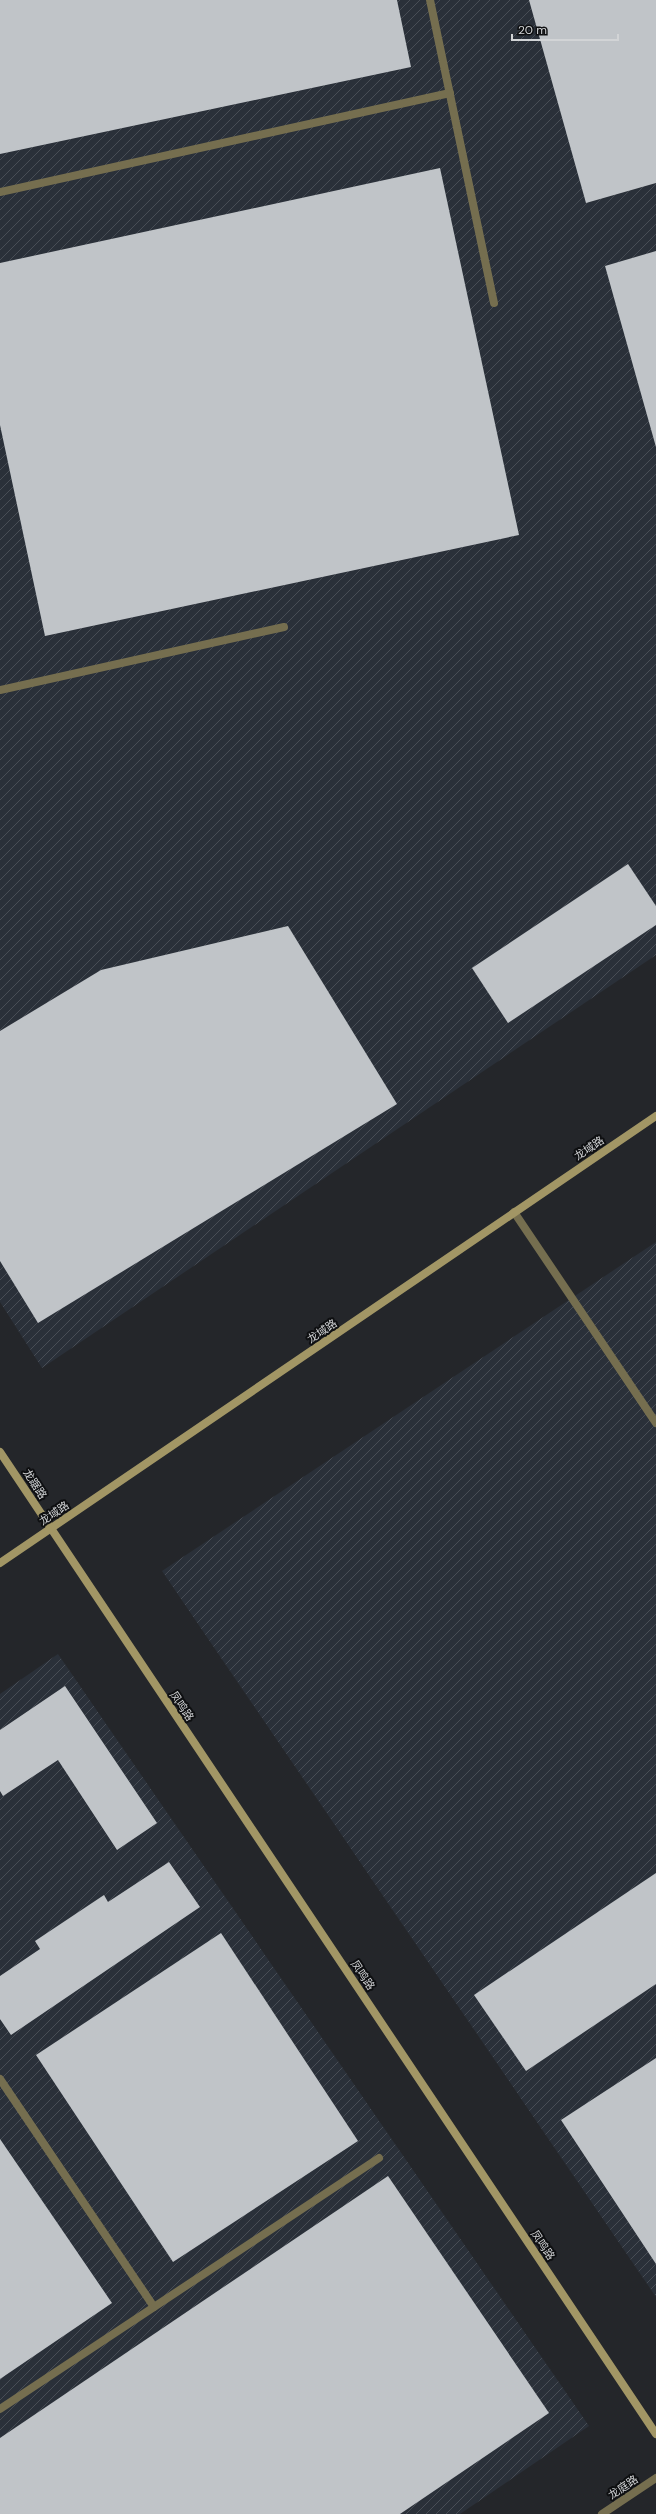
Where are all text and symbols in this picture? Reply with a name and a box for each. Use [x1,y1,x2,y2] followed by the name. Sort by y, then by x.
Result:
[512,16,618,42] scale bar
[518,22,547,38] text: 20 m
[571,1133,607,1163] street label: 龙域路
[304,1316,340,1346] street label: 龙域路
[20,1466,50,1502] street label: 龙踞路
[36,1498,72,1528] street label: 龙域路
[167,1688,197,1724] street label: 凤鸣路
[348,1957,378,1993] street label: 凤鸣路
[528,2227,558,2263] street label: 凤鸣路
[605,2472,641,2502] street label: 龙庭路

